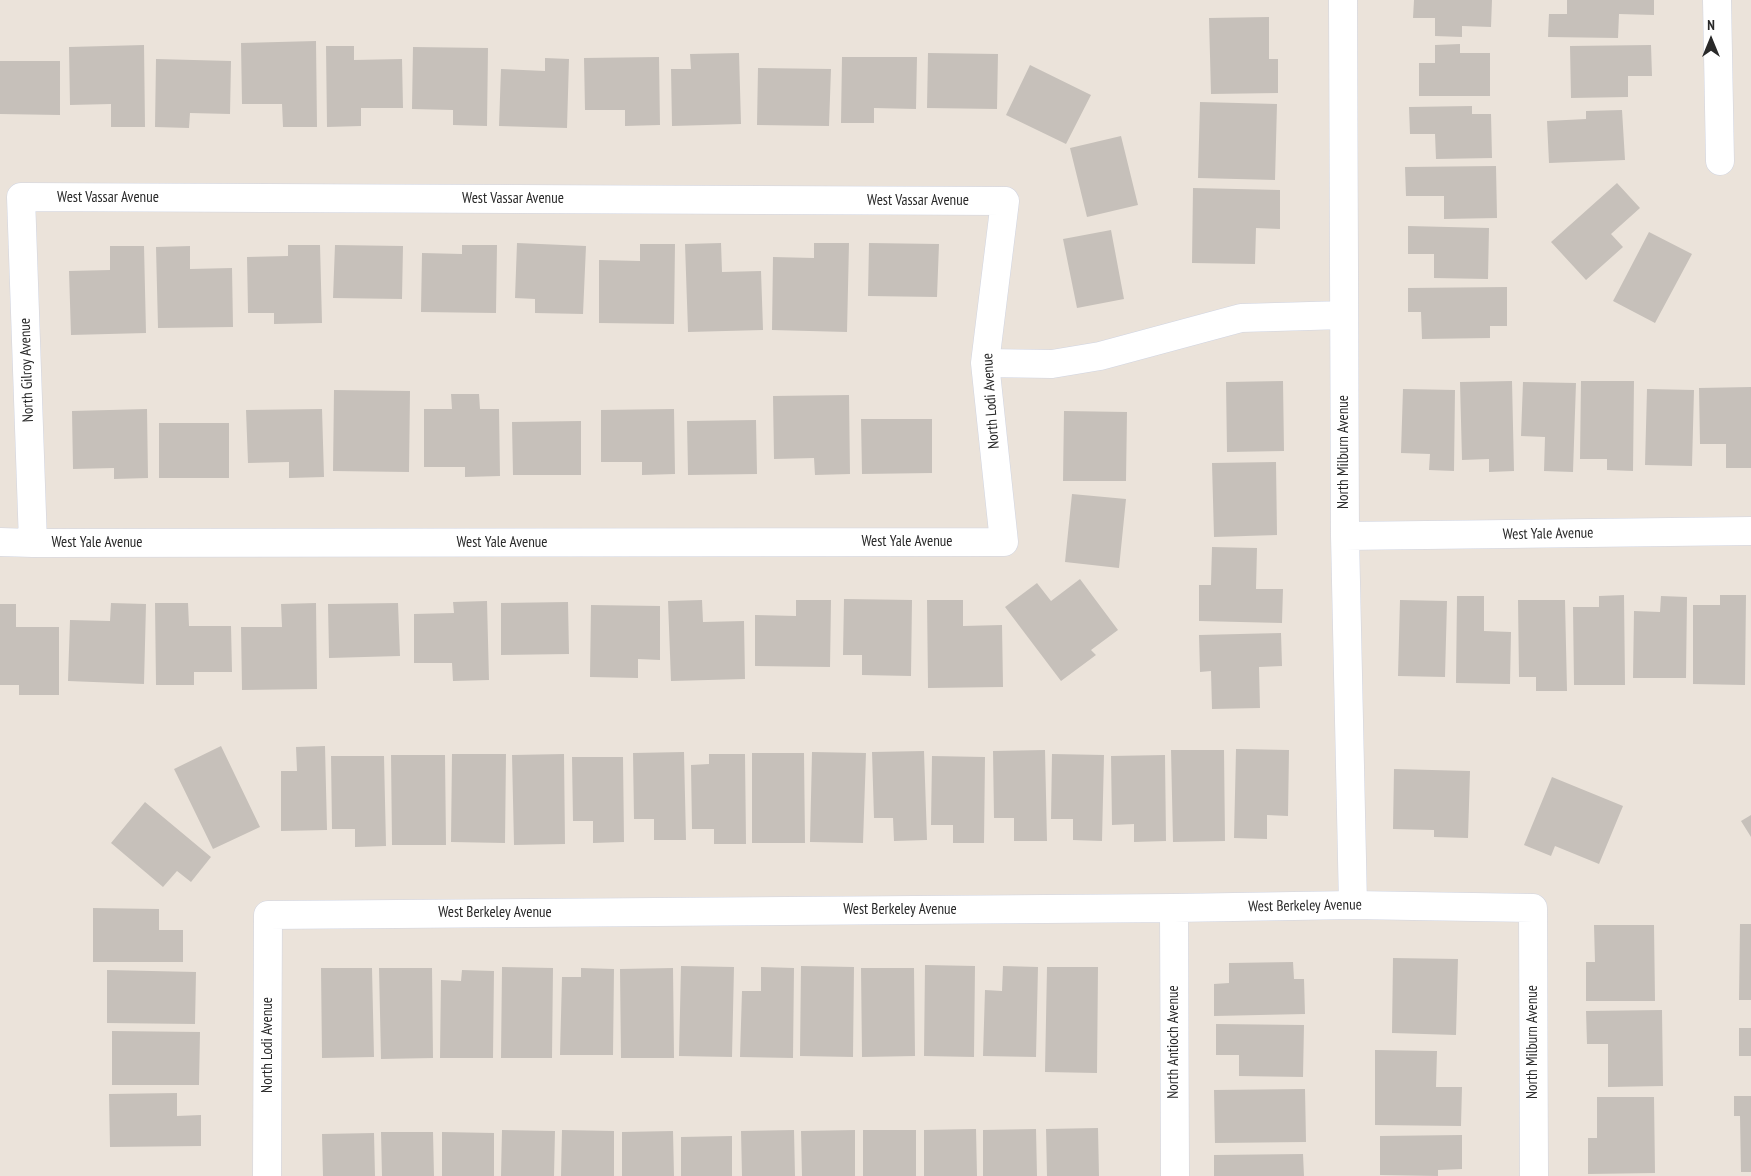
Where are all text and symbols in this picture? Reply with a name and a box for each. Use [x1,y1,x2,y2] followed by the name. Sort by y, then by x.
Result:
[1686,15,1736,65] north arrow
[1707,16,1715,34] text: N
[57,189,159,207] street label: West Vassar Avenue
[462,190,564,208] street label: West Vassar Avenue
[867,192,969,210] street label: West Vassar Avenue
[16,318,38,422] street label: North Gilroy Avenue
[979,353,1003,449] street label: North Lodi Avenue
[1335,395,1353,509] street label: North Milburn Avenue
[1502,524,1594,544] street label: West Yale Avenue
[862,533,952,551] street label: West Yale Avenue
[52,534,142,552] street label: West Yale Avenue
[457,534,547,552] street label: West Yale Avenue
[1248,896,1362,916] street label: West Berkeley Avenue
[843,901,957,919] street label: West Berkeley Avenue
[438,904,552,922] street label: West Berkeley Avenue
[1165,985,1183,1099] street label: North Antioch Avenue
[1524,985,1542,1099] street label: North Milburn Avenue
[259,997,277,1093] street label: North Lodi Avenue

